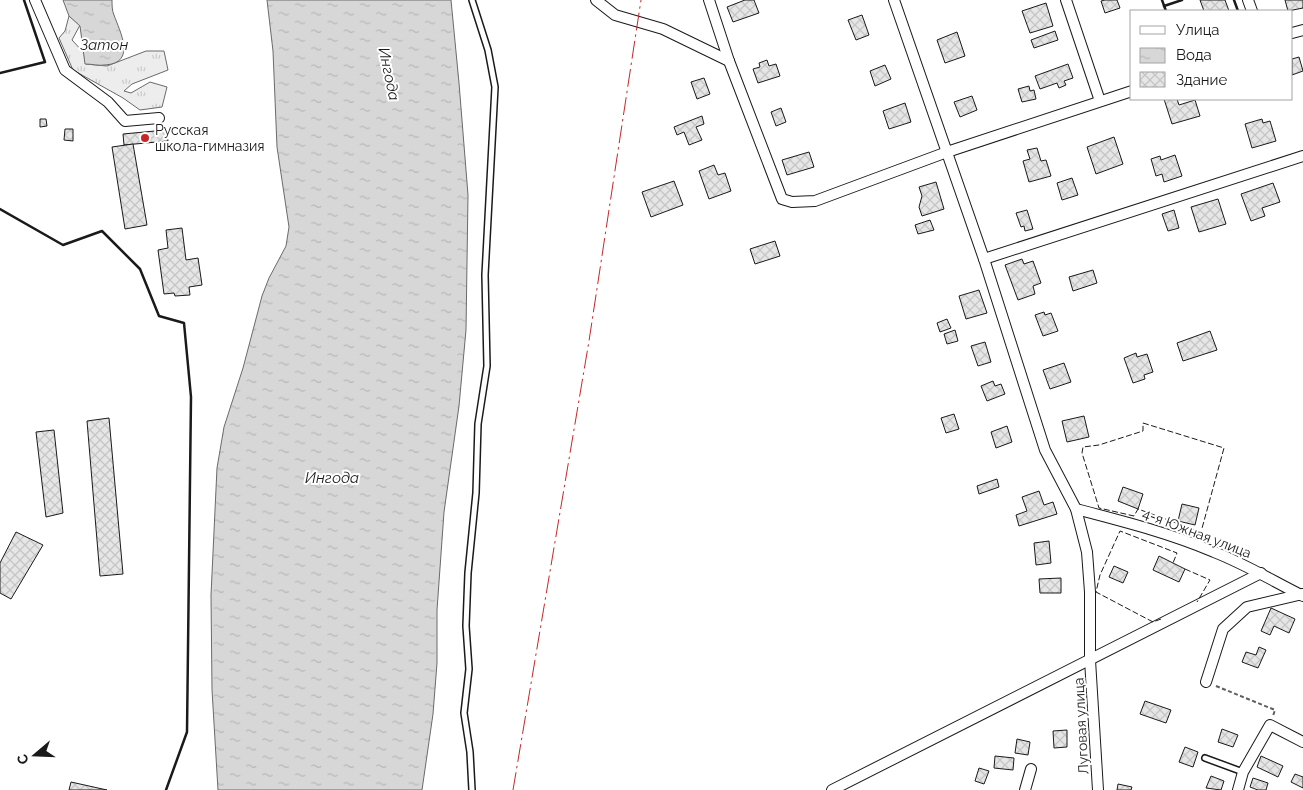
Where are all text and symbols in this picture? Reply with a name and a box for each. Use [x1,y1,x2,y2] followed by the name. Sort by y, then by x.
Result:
[1130,10,1293,100] legend
[1176,21,1220,39] text: Улица
[80,36,128,54] water label: Затон
[375,46,403,102] water label: Ингода
[1176,46,1212,64] text: Вода
[1176,71,1228,89] text: Здание
[155,122,265,154] place label: Русская школа-гимназия
[139,132,151,144] marker: Русская школа-гимназия
[305,469,359,487] water label: Ингода
[1140,505,1254,561] street label: 4-я Южная улица
[1070,677,1092,775] street label: Луговая улица
[10,730,60,780] north arrow
[13,752,32,766] text: С

